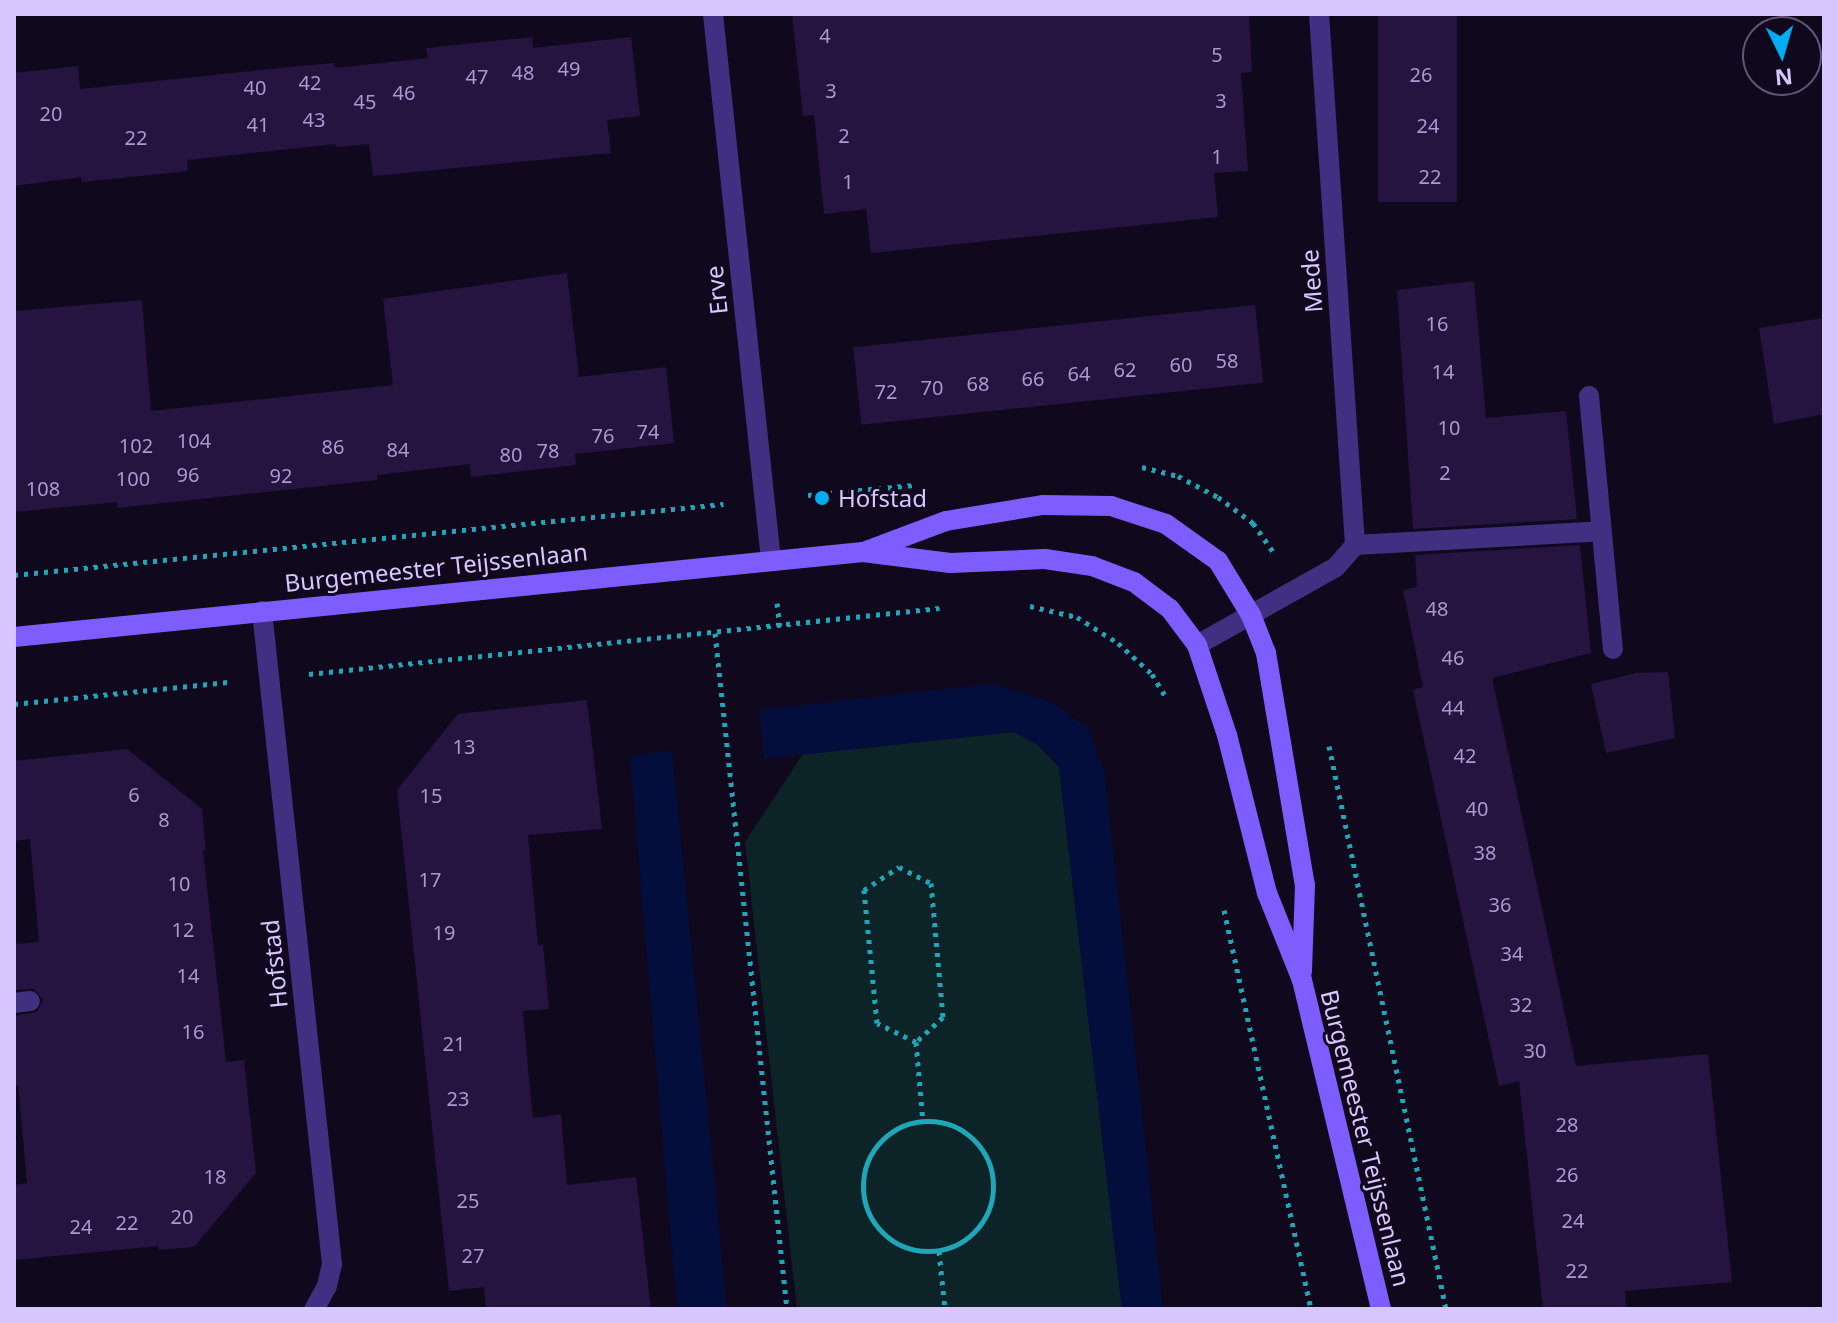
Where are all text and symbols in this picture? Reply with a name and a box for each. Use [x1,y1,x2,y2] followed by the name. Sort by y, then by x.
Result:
[1742,16,1822,96] north arrow
[819,23,831,47] house number: 4
[1211,42,1223,66] house number: 5
[558,56,580,80] house number: 49
[512,60,534,84] house number: 48
[1410,62,1432,86] house number: 26
[1774,62,1794,94] text: N
[466,64,488,88] house number: 47
[299,70,321,94] house number: 42
[244,75,266,99] house number: 40
[825,78,837,102] house number: 3
[393,80,415,104] house number: 46
[1215,88,1227,112] house number: 3
[354,89,376,113] house number: 45
[40,101,62,125] house number: 20
[303,107,325,131] house number: 43
[247,112,269,136] house number: 41
[1417,113,1439,137] house number: 24
[838,123,850,147] house number: 2
[125,125,147,149] house number: 22
[1211,144,1223,168] house number: 1
[1419,164,1441,188] house number: 22
[842,169,854,193] house number: 1
[1294,248,1328,314] street label: Mede
[699,264,733,316] street label: Erve
[1426,311,1448,335] house number: 16
[1216,348,1238,372] house number: 58
[1170,352,1192,376] house number: 60
[1114,357,1136,381] house number: 62
[1432,359,1454,383] house number: 14
[1068,361,1090,385] house number: 64
[1022,366,1044,390] house number: 66
[967,371,989,395] house number: 68
[921,375,943,399] house number: 70
[875,379,897,403] house number: 72
[1438,415,1460,439] house number: 10
[637,419,659,443] house number: 74
[592,423,614,447] house number: 76
[177,428,211,452] house number: 104
[119,433,153,457] house number: 102
[322,434,344,458] house number: 86
[387,437,409,461] house number: 84
[537,438,559,462] house number: 78
[500,442,522,466] house number: 80
[1439,460,1451,484] house number: 2
[177,462,199,486] house number: 96
[270,463,292,487] house number: 92
[116,466,150,490] house number: 100
[26,476,60,500] house number: 108
[838,484,927,512] place label: Hofstad
[813,489,831,507] marker: Hofstad
[283,537,589,597] street label: Burgemeester Teijssenlaan
[1426,596,1448,620] house number: 48
[1442,645,1464,669] house number: 46
[1442,695,1464,719] house number: 44
[453,734,475,758] house number: 13
[1454,743,1476,767] house number: 42
[128,782,140,806] house number: 6
[420,783,442,807] house number: 15
[1466,796,1488,820] house number: 40
[158,807,170,831] house number: 8
[1474,840,1496,864] house number: 38
[419,867,441,891] house number: 17
[168,871,190,895] house number: 10
[1489,892,1511,916] house number: 36
[172,917,194,941] house number: 12
[255,918,293,1010] street label: Hofstad
[433,920,455,944] house number: 19
[1501,941,1523,965] house number: 34
[177,963,199,987] house number: 14
[1315,987,1417,1289] street label: Burgemeester Teijssenlaan
[1510,992,1532,1016] house number: 32
[182,1019,204,1043] house number: 16
[443,1031,465,1055] house number: 21
[1524,1038,1546,1062] house number: 30
[447,1086,469,1110] house number: 23
[1556,1112,1578,1136] house number: 28
[1556,1162,1578,1186] house number: 26
[204,1164,226,1188] house number: 18
[457,1188,479,1212] house number: 25
[171,1204,193,1228] house number: 20
[1562,1208,1584,1232] house number: 24
[116,1210,138,1234] house number: 22
[70,1214,92,1238] house number: 24
[462,1243,484,1267] house number: 27
[1566,1258,1588,1282] house number: 22

